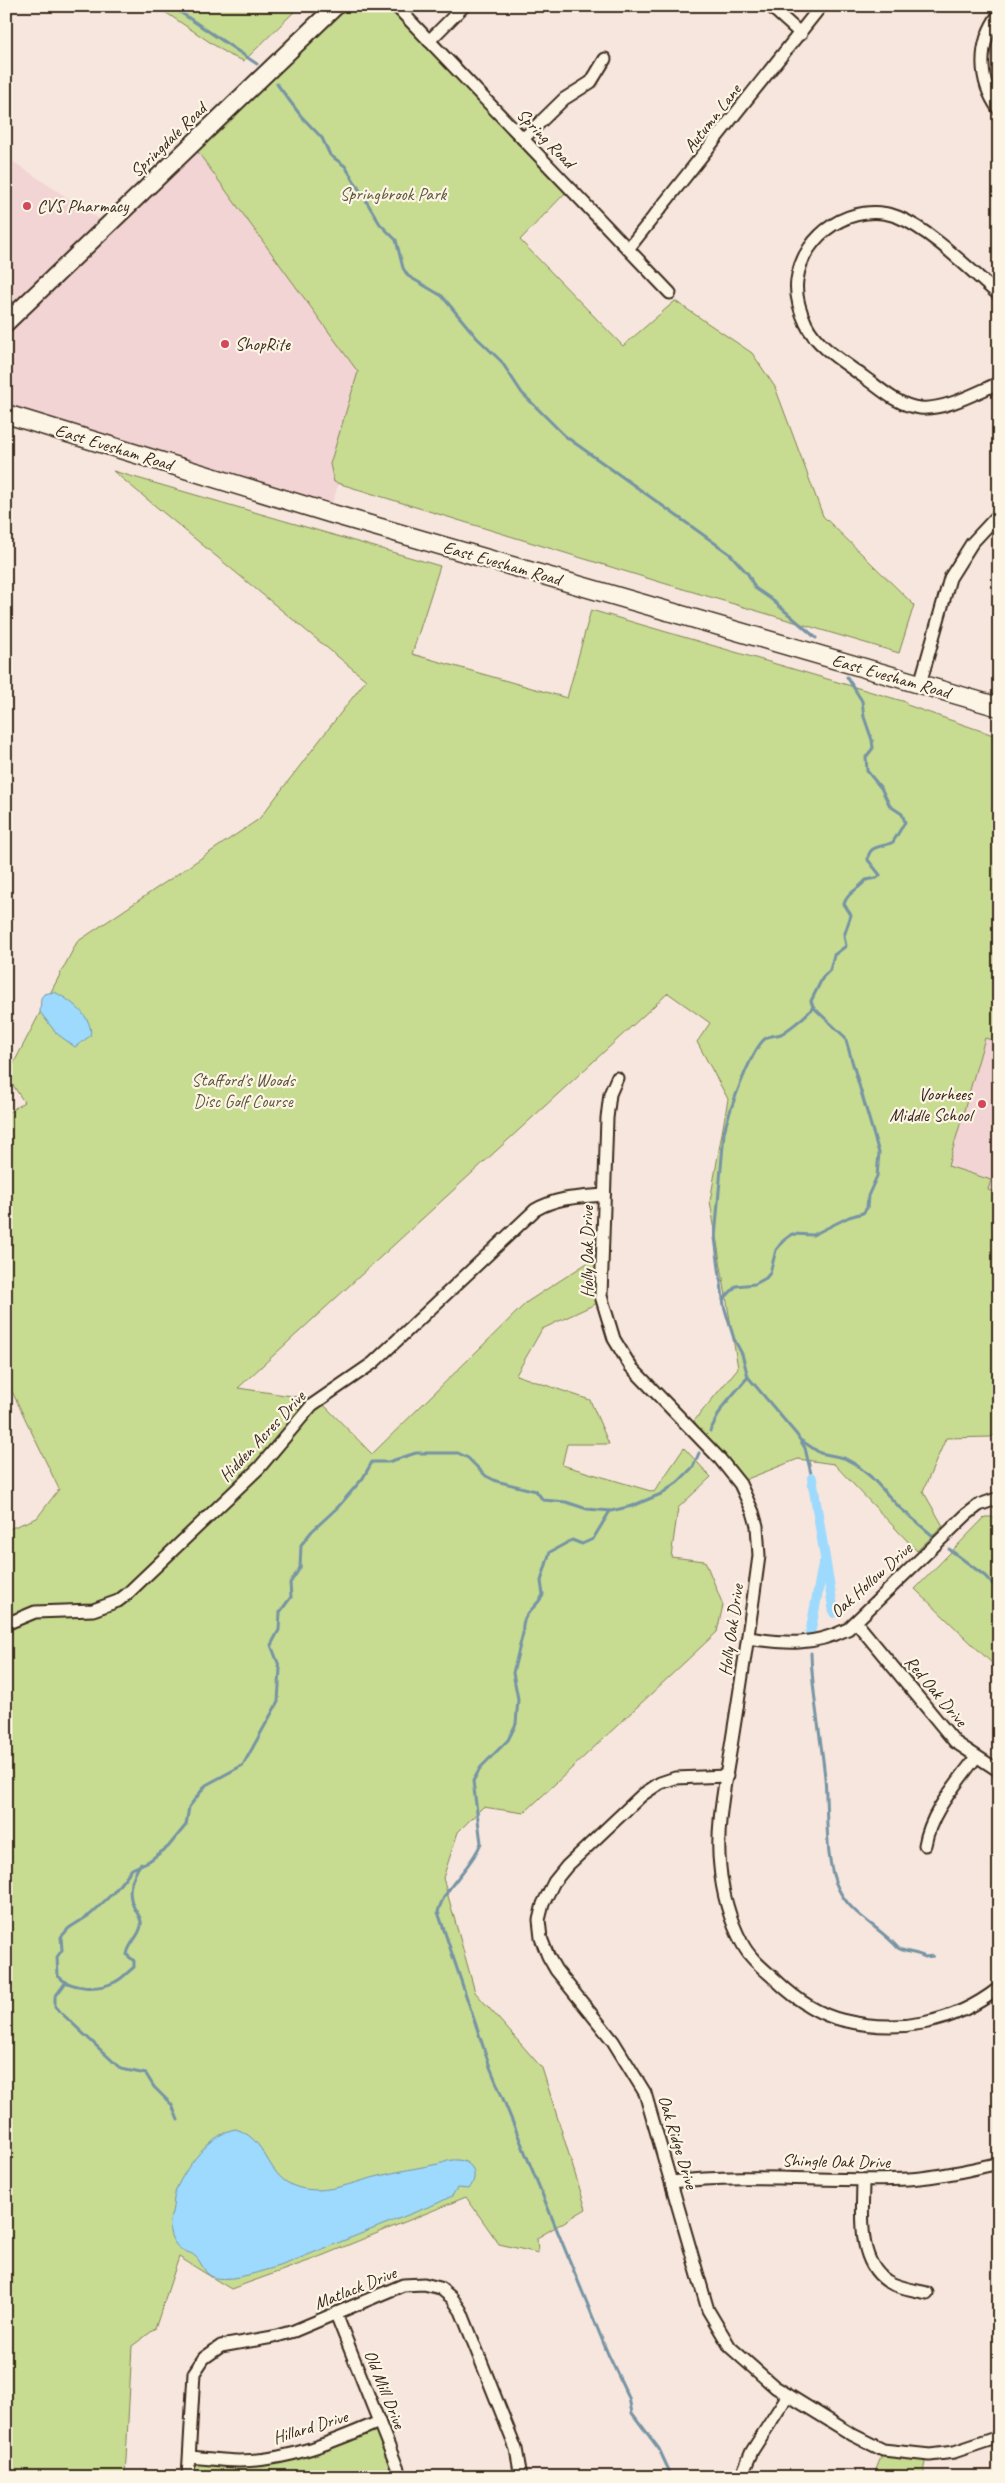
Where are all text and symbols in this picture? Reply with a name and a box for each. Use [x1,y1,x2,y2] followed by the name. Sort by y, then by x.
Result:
[679,79,746,157] street label: Autumn Lane
[125,96,213,182] street label: Springdale Road
[512,104,582,175] street label: Spring Road
[340,183,448,205] park label: Springbrook Park
[37,195,130,217] place label: CVS Pharmacy
[21,200,33,212] marker: CVS Pharmacy
[235,333,291,355] place label: ShopRite
[219,338,231,350] marker: ShopRite
[53,419,178,476] street label: East Evesham Road
[441,536,566,591] street label: East Evesham Road
[830,649,955,704] street label: East Evesham Road
[191,1069,297,1112] park label: Stafford's Woods Disc Golf Course
[889,1083,975,1126] place label: Voorhees Middle School
[976,1098,988,1110] marker: Voorhees Middle School
[576,1205,598,1298] street label: Holly Oak Drive
[214,1385,311,1486] street label: Hidden Acres Drive
[826,1537,917,1622] street label: Oak Hollow Drive
[714,1582,748,1677] street label: Holly Oak Drive
[900,1651,973,1732] street label: Red Oak Drive
[653,2093,703,2192] street label: Oak Ridge Drive
[782,2149,891,2173] street label: Shingle Oak Drive
[311,2261,400,2314] street label: Matlack Drive
[359,2347,411,2433] street label: Old Mill Drive
[270,2405,351,2449] street label: Hillard Drive

